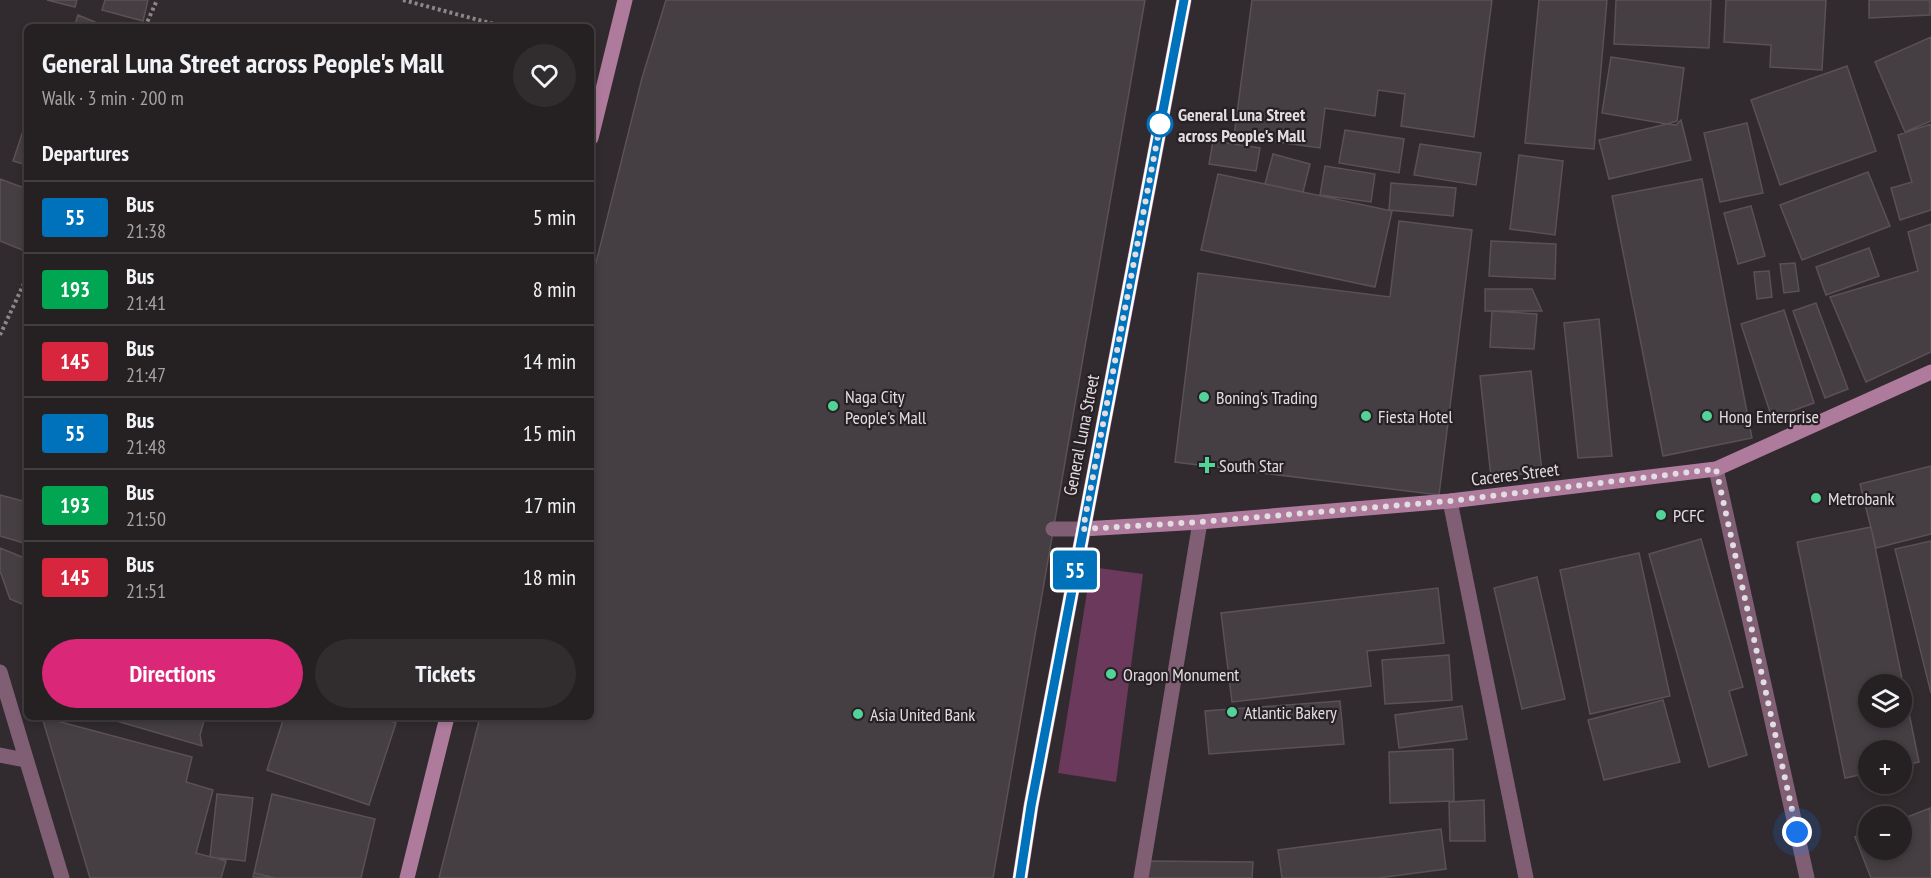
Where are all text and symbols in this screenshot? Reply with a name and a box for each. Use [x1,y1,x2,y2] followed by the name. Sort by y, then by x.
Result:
[42,44,444,81] text: General Luna Street across People's Mall
[513,44,576,107] button: heart
[42,85,184,111] text: Walk · 3 min · 200 m
[1178,103,1306,147] place label: General Luna Street across People's Mall
[1147,111,1173,137] marker: General Luna Street across People's Mall
[42,139,129,167] text: Departures
[126,190,154,218] text: Bus
[533,203,576,231] text: 5 min
[65,204,85,231] text: 55
[126,218,166,244] text: 21:38
[126,262,154,290] text: Bus
[533,275,576,303] text: 8 min
[60,276,90,303] text: 193
[126,290,166,316] text: 21:41
[126,334,154,362] text: Bus
[523,347,576,375] text: 14 min
[60,348,90,375] text: 145
[126,362,166,388] text: 21:47
[1058,372,1104,498] street label: General Luna Street
[845,385,927,429] place label: Naga City People's Mall
[1216,386,1318,409] place label: Boning's Trading
[1197,390,1211,404] marker: Boning's Trading
[826,399,840,413] marker: Naga City People's Mall
[1378,405,1453,428] place label: Fiesta Hotel
[1719,405,1819,428] place label: Hong Enterprise
[126,406,154,434] text: Bus
[1359,409,1373,423] marker: Fiesta Hotel
[1700,409,1714,423] marker: Hong Enterprise
[523,419,576,447] text: 15 min
[65,420,85,447] text: 55
[126,434,166,460] text: 21:48
[1219,454,1284,477] place label: South Star
[1470,457,1560,491] street label: Caceres Street
[1200,458,1214,472] marker: South Star
[126,478,154,506] text: Bus
[1828,487,1894,510] place label: Metrobank
[524,491,576,519] text: 17 min
[1809,491,1823,505] marker: Metrobank
[60,492,90,519] text: 193
[1673,504,1705,527] place label: PCFC
[126,506,166,532] text: 21:50
[1654,508,1668,522] marker: PCFC
[126,550,154,578] text: Bus
[1048,550,1102,590] line badge: 55
[1065,557,1085,584] text: 55
[523,563,576,591] text: 18 min
[60,564,90,591] text: 145
[126,578,166,604] text: 21:51
[42,639,303,708] button: Directions
[315,639,576,708] button: Tickets
[1123,663,1239,686] place label: Oragon Monument
[1104,667,1118,681] marker: Oragon Monument
[1858,674,1912,860] map controls
[1858,674,1912,728] button: layers
[1244,701,1337,724] place label: Atlantic Bakery
[870,703,975,726] place label: Asia United Bank
[1225,705,1239,719] marker: Atlantic Bakery
[851,707,865,721] marker: Asia United Bank
[1858,740,1912,794] button: +
[1858,806,1912,860] button: −
[1782,817,1812,847] your location

